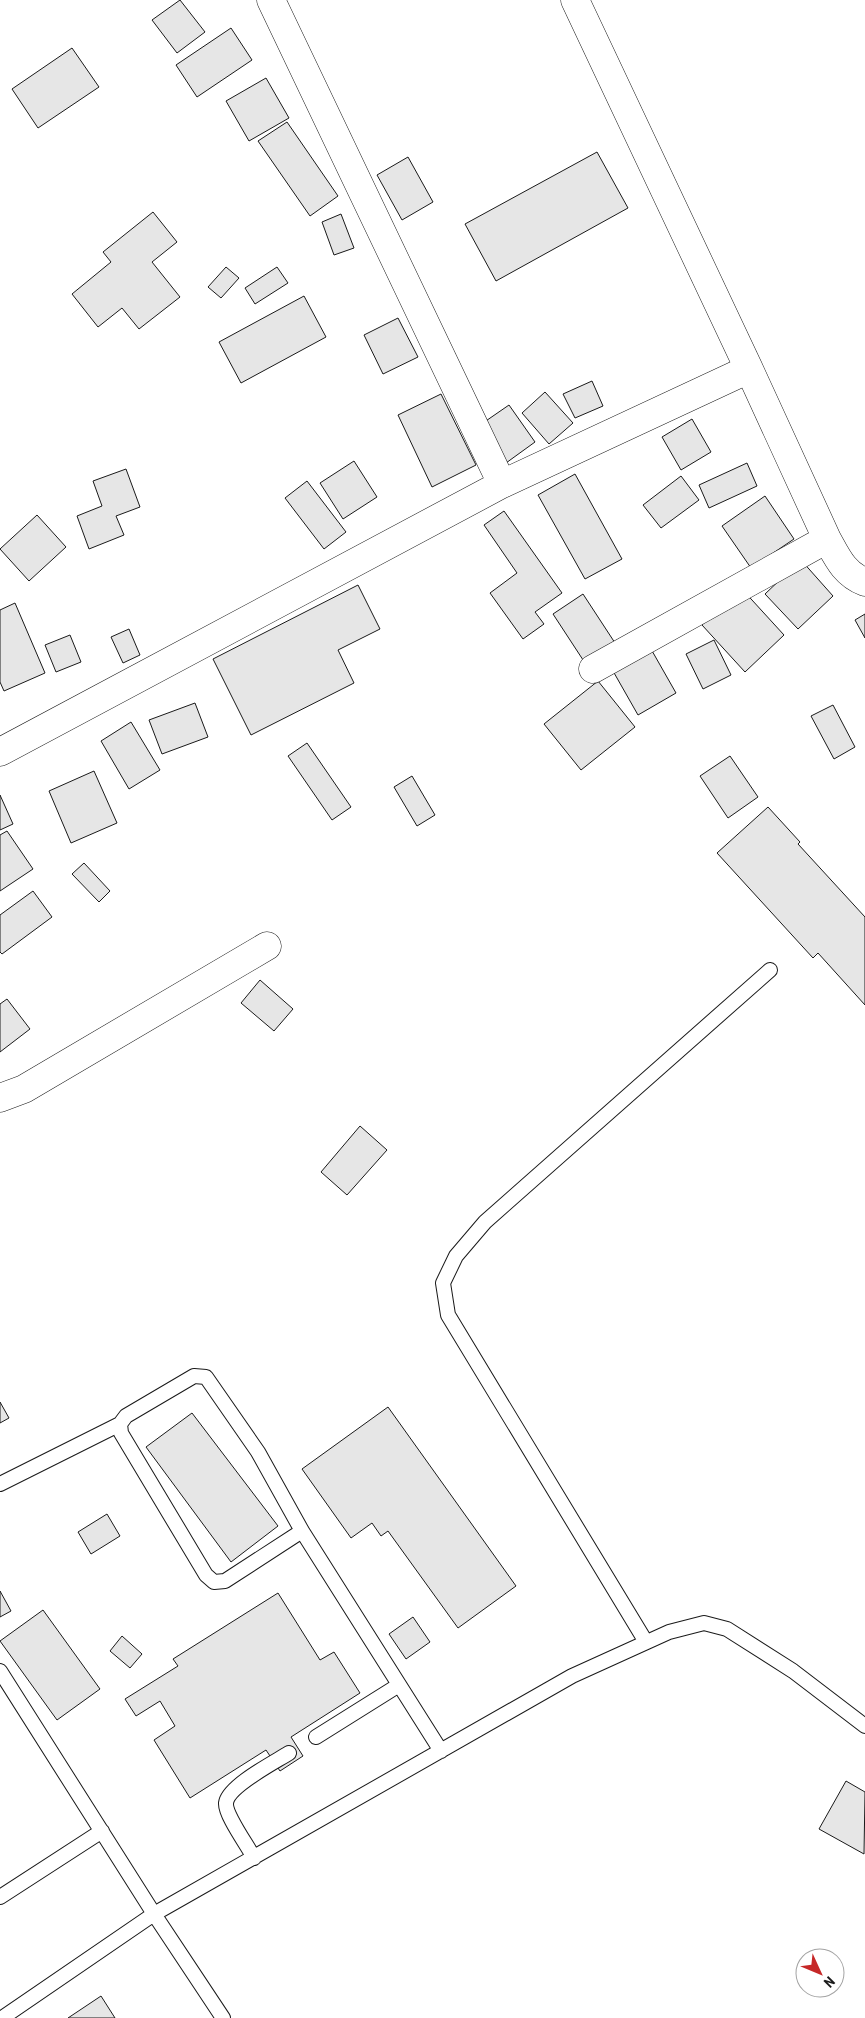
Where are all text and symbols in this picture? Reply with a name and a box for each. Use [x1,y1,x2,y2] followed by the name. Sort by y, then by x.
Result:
[795,1948,845,1998] north arrow
[821,1973,838,1991] text: N

